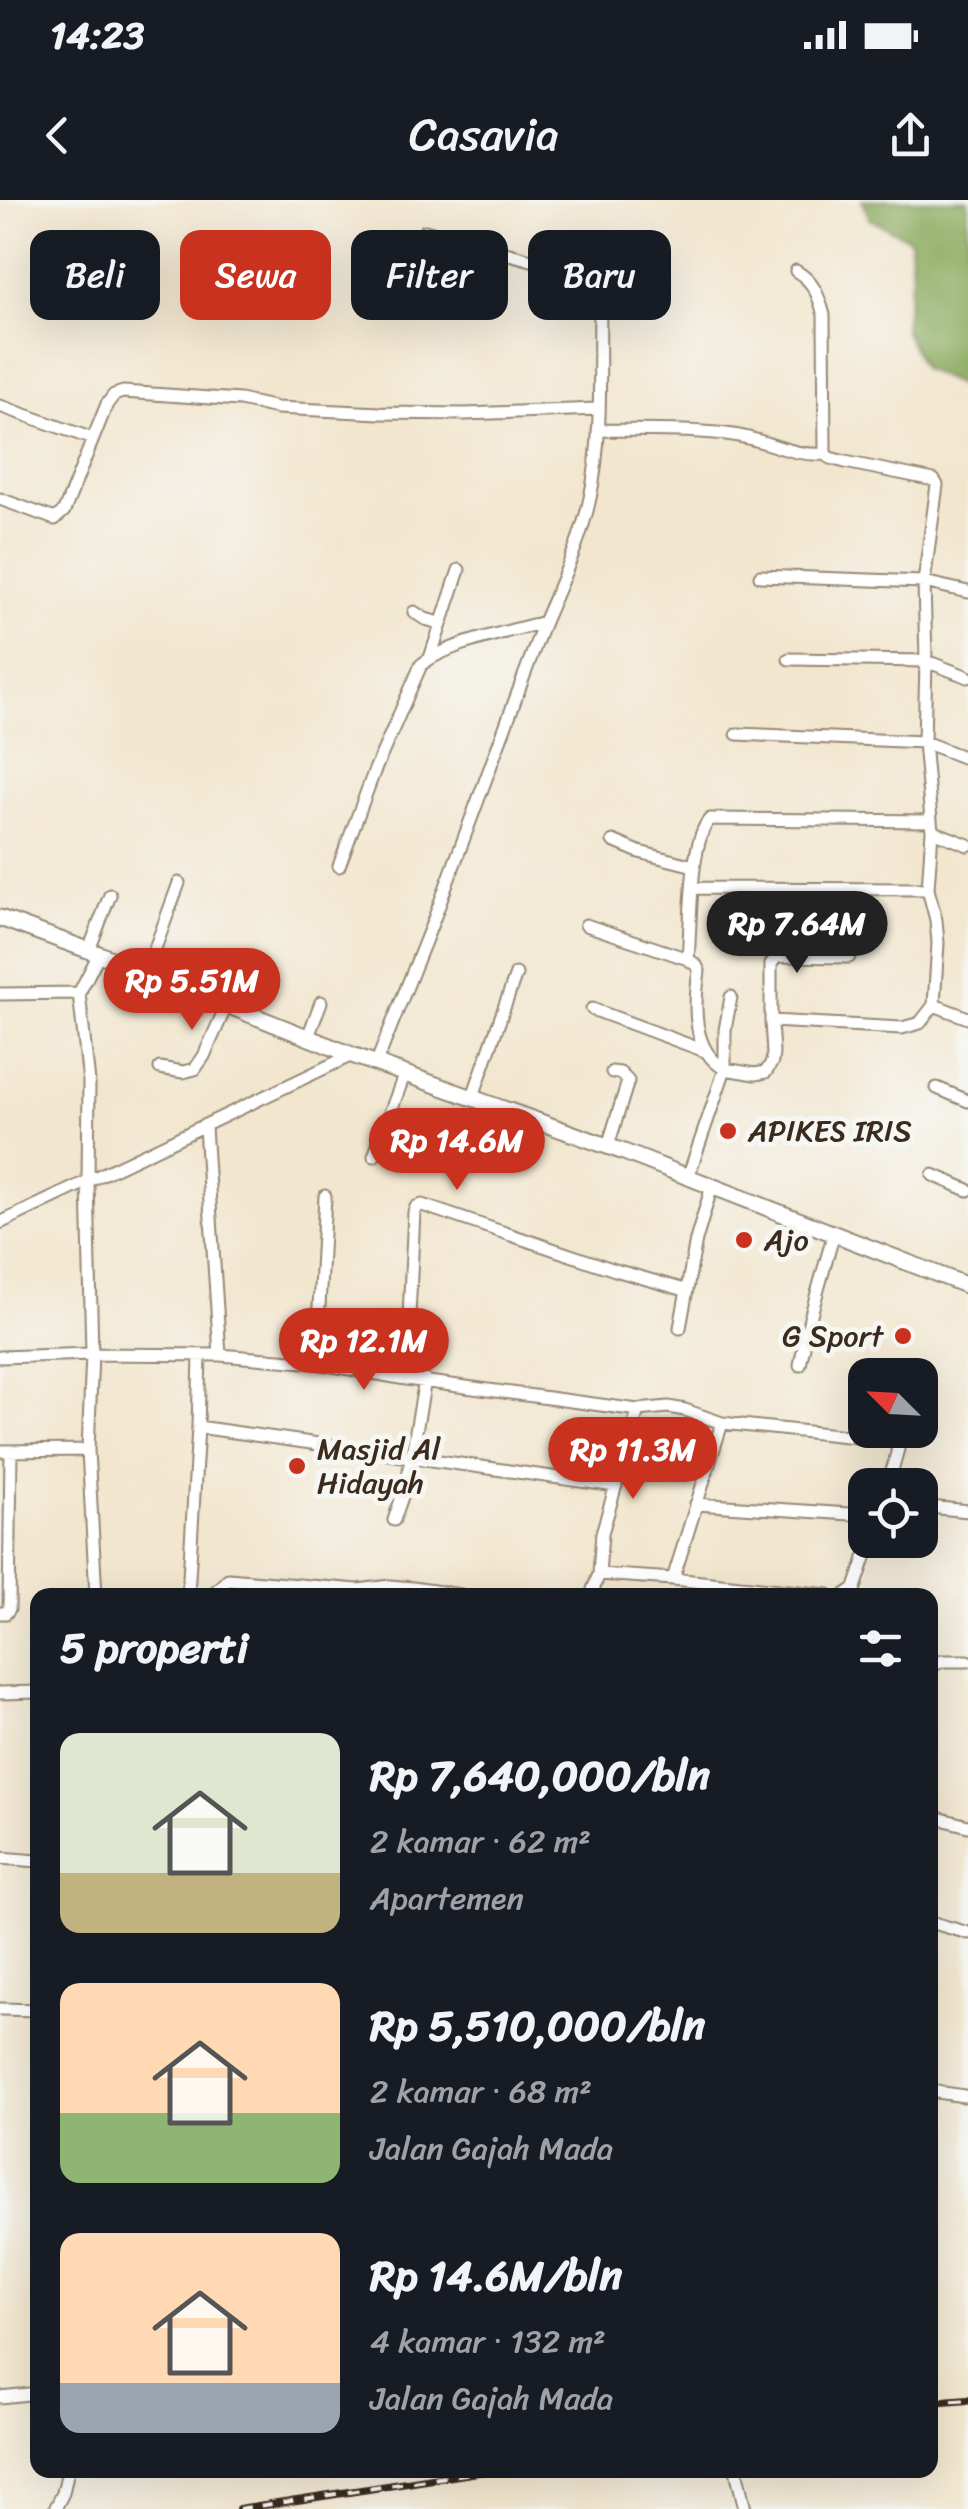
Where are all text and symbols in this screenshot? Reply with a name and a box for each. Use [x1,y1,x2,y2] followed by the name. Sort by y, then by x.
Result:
[50,2,144,69] text: 14:23
[409,95,559,175] text: Casavia
[30,108,85,163] icon: back
[883,108,938,163] icon: share
[30,230,160,320] chip: Beli
[180,230,331,320] chip: Sewa
[351,230,508,320] chip: Filter
[528,230,671,320] chip: Baru
[694,891,900,976] pin: Rp 7.64M
[729,895,865,952] text: Rp 7.64M
[89,948,295,1033] pin: Rp 5.51M
[125,952,259,1009] text: Rp 5.51M
[747,1104,912,1158] place label: APIKES IRIS
[354,1108,560,1193] pin: Rp 14.6M
[391,1112,523,1169] text: Rp 14.6M
[717,1120,739,1142] marker: APIKES IRIS
[763,1213,809,1267] place label: Ajo
[733,1229,755,1251] marker: Ajo
[261,1308,467,1393] pin: Rp 12.1M
[782,1309,885,1363] place label: G Sport
[301,1312,427,1369] text: Rp 12.1M
[892,1325,914,1347] marker: G Sport
[848,1358,938,1448] north arrow
[848,1358,938,1558] map controls
[530,1417,736,1502] pin: Rp 11.3M
[570,1421,696,1478] text: Rp 11.3M
[317,1422,442,1510] place label: Masjid Al Hidayah
[286,1455,308,1477] marker: Masjid Al Hidayah
[848,1468,938,1558] button: locate
[60,1611,248,1685] text: 5 properti
[853,1621,908,1676] icon: filters
[370,1739,710,1813] text: Rp 7,640,000/bln
[140,1773,260,1893] icon: home
[370,1813,591,1870] text: 2 kamar · 62 m²
[370,1870,524,1927] text: Apartemen
[370,1989,705,2063] text: Rp 5,510,000/bln
[140,2023,260,2143] icon: home
[370,2063,592,2120] text: 2 kamar · 68 m²
[370,2120,613,2177] text: Jalan Gajah Mada
[370,2239,622,2313] text: Rp 14.6M/bln
[140,2273,260,2393] icon: home
[370,2313,606,2370] text: 4 kamar · 132 m²
[370,2370,613,2427] text: Jalan Gajah Mada

